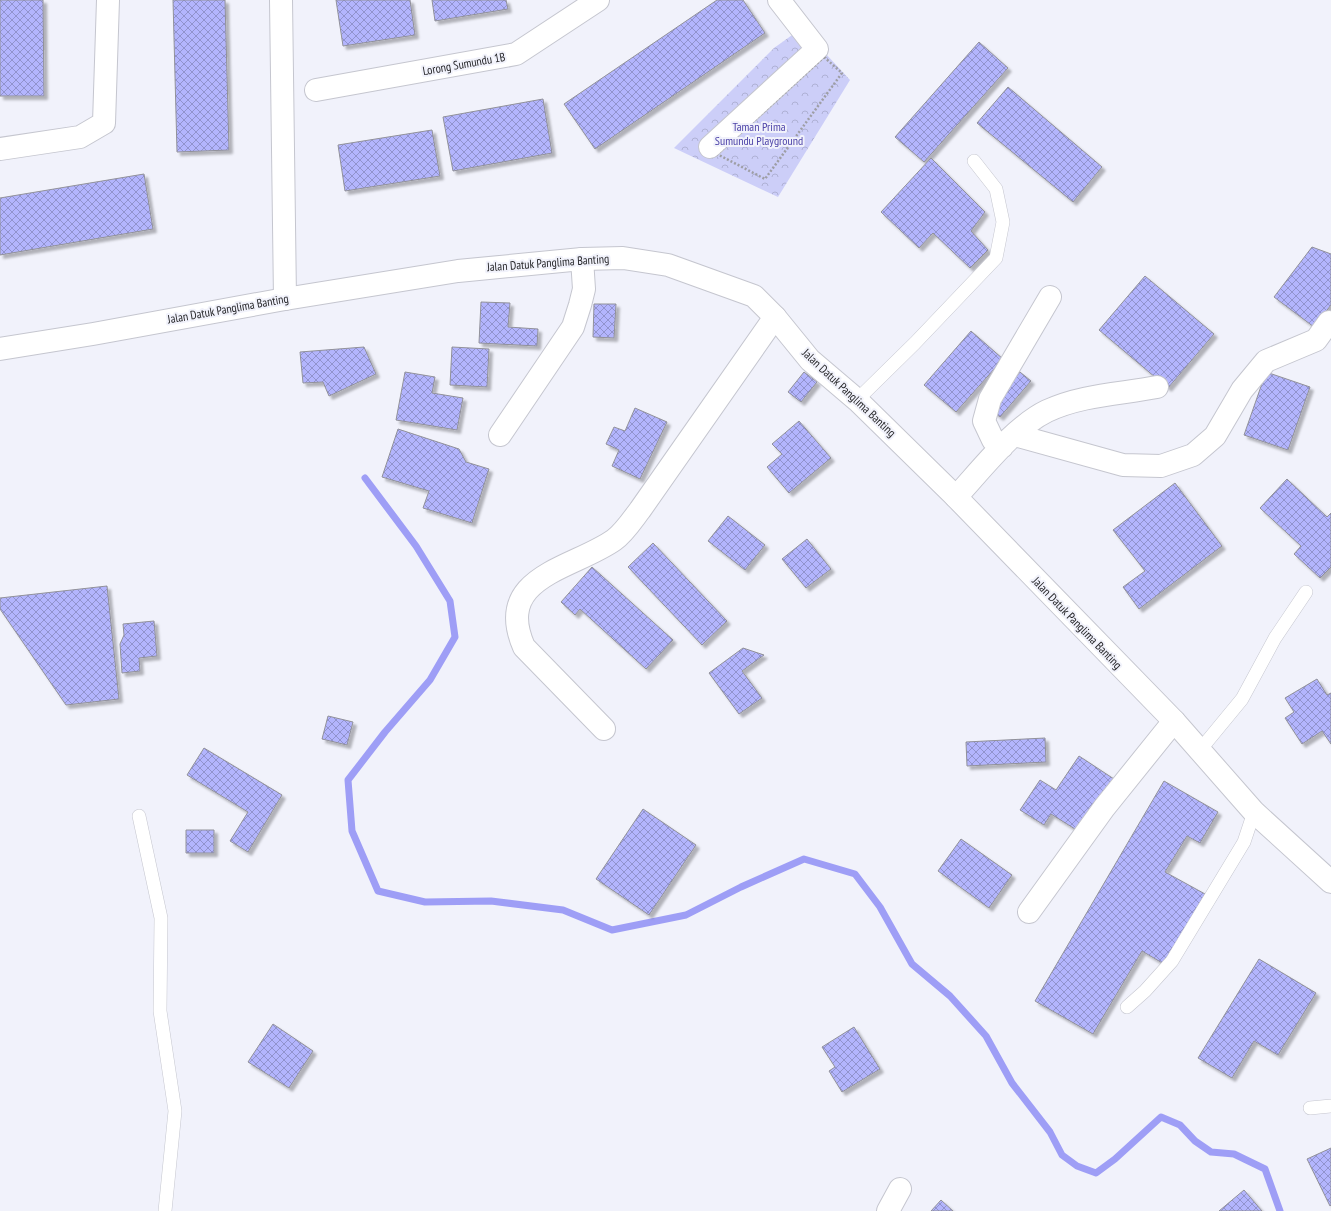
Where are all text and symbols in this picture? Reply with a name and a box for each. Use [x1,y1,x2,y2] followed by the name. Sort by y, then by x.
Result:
[421,49,507,78] street label: Lorong Sumundu 1B
[715,119,803,148] park label: Taman Prima Sumundu Playground
[485,251,610,274] street label: Jalan Datuk Panglima Banting
[165,290,290,327] street label: Jalan Datuk Panglima Banting
[799,345,899,440] street label: Jalan Datuk Panglima Banting
[1029,573,1125,672] street label: Jalan Datuk Panglima Banting

